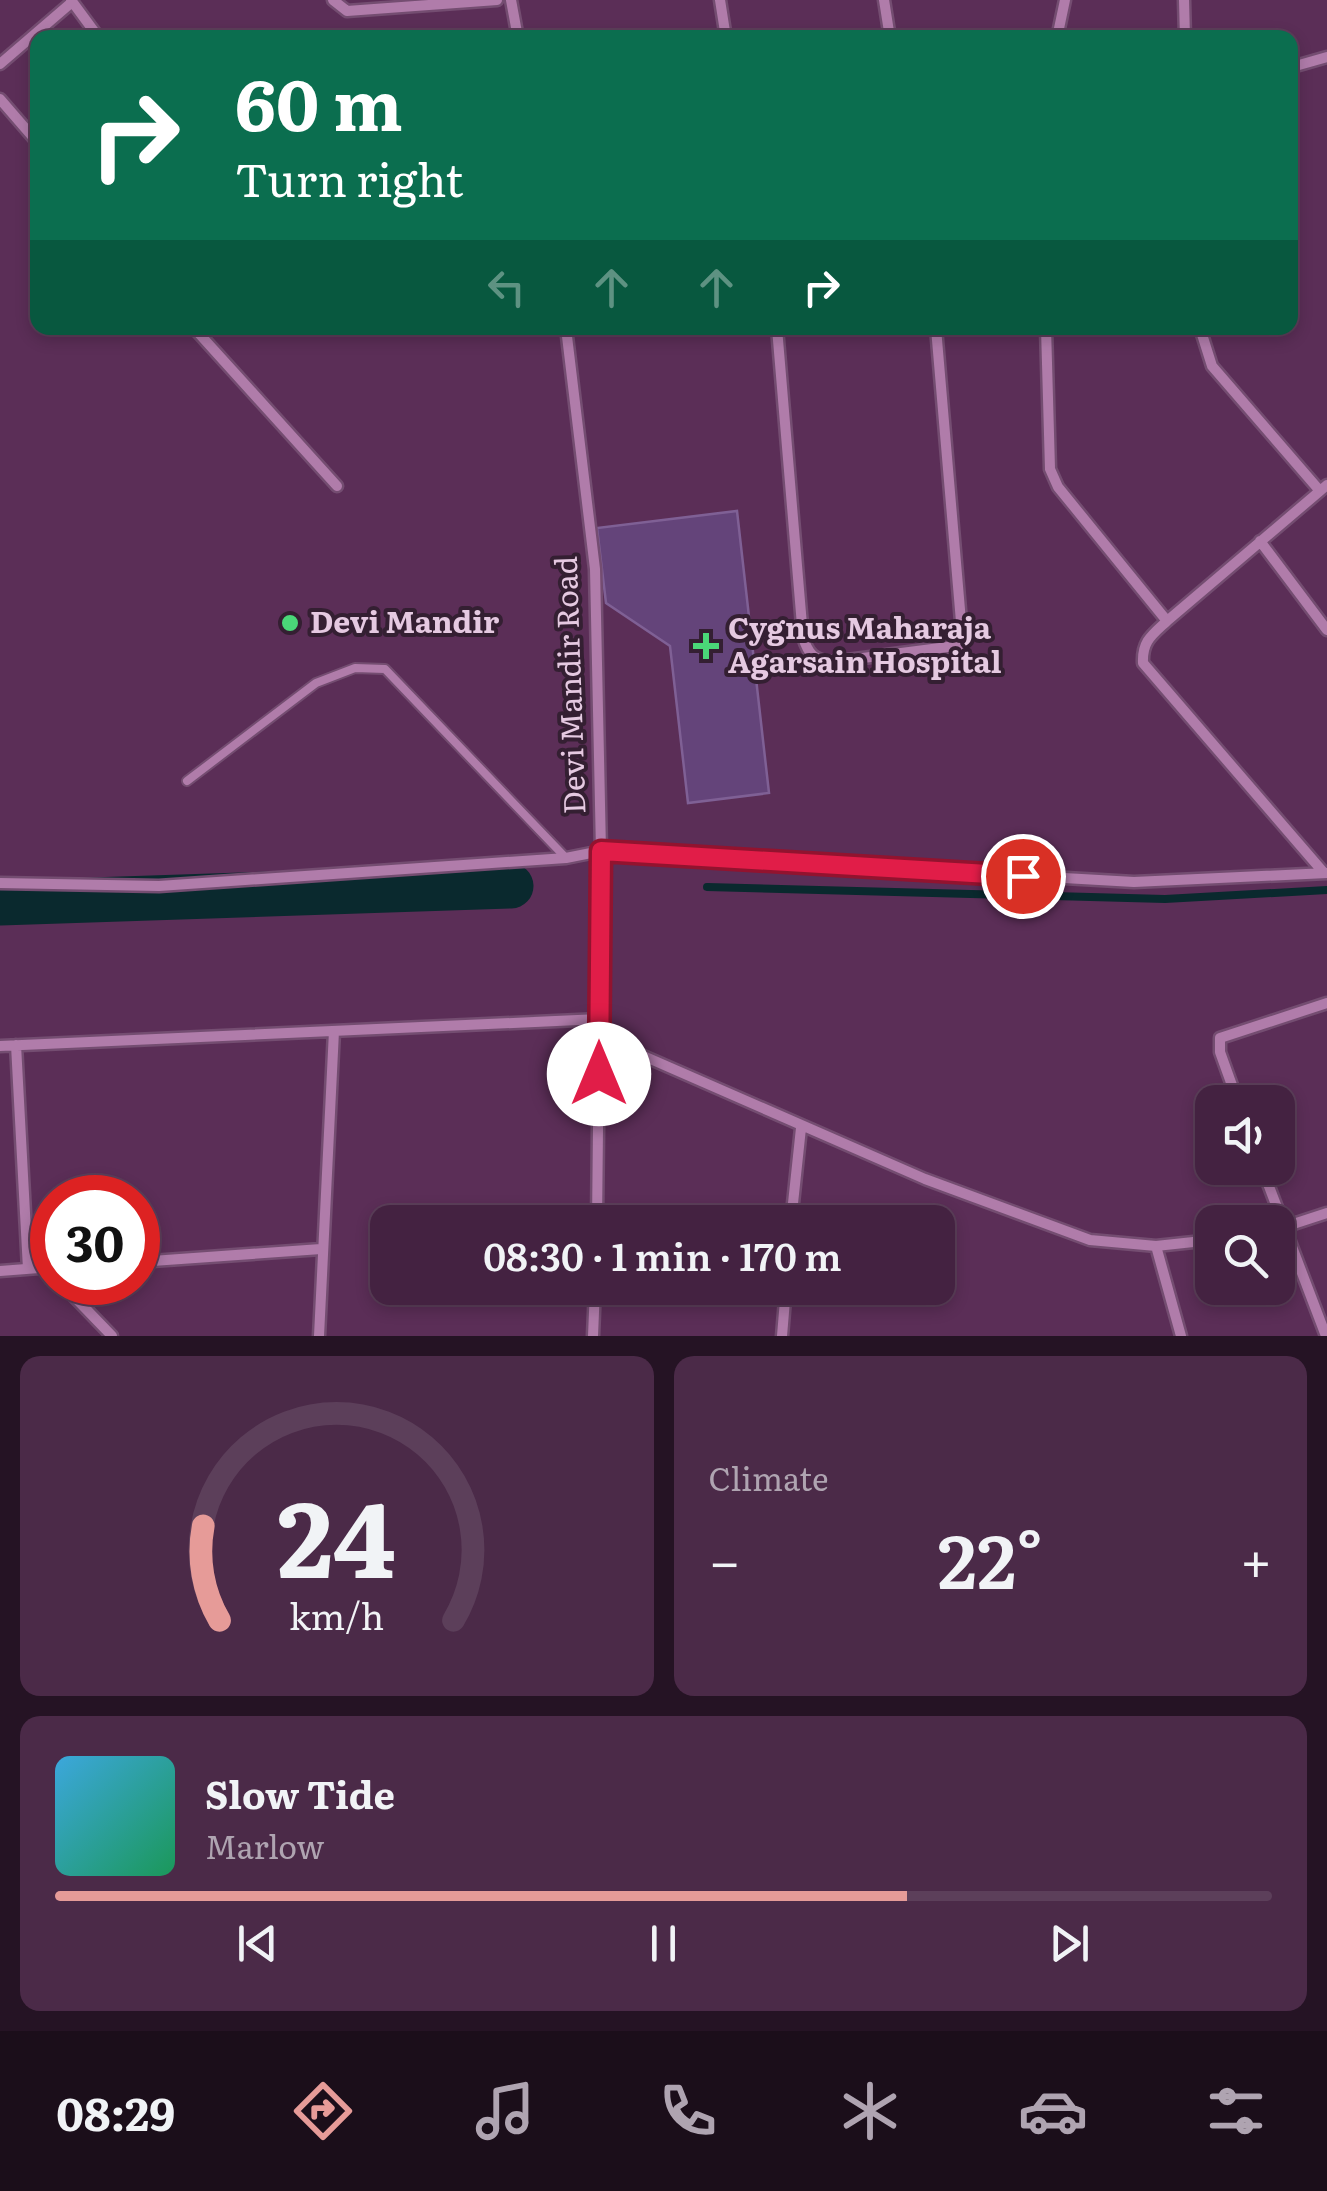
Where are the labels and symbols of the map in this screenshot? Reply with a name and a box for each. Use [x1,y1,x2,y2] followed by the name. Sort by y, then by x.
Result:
[542,555,594,815] street label: Devi Mandir Road
[310,598,499,642] place label: Devi Mandir
[728,604,1002,682] place label: Cygnus Maharaja Agarsain Hospital
[279,612,301,634] marker: Devi Mandir
[693,633,719,659] marker: Cygnus Maharaja Agarsain Hospital
[981,834,1066,919] pin
[547,1022,651,1126] position arrow
[30,1175,160,1305] speed limit sign: 30

